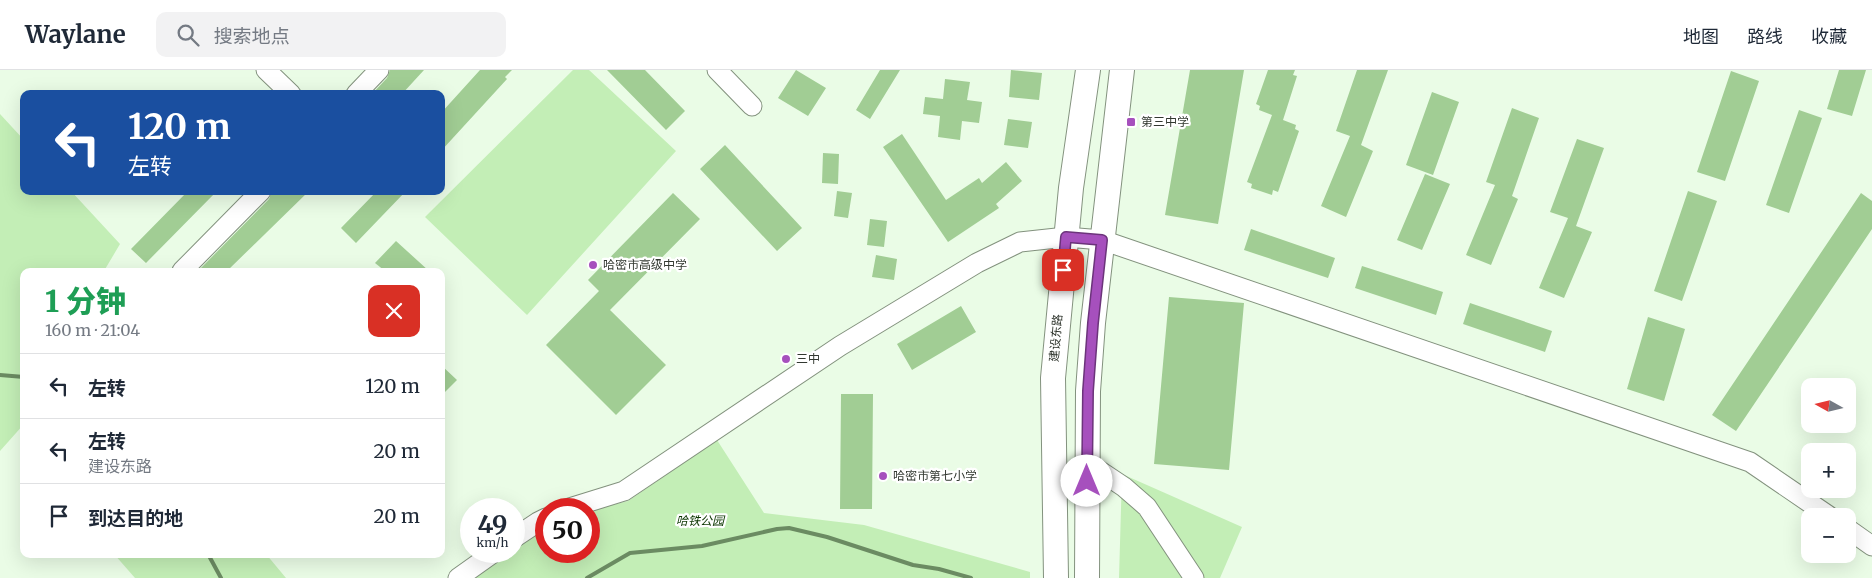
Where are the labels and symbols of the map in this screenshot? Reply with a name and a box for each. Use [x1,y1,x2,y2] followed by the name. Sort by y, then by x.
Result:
[1141,114,1189,129] place label: 第三中学
[1125,116,1137,128] marker: 第三中学
[1042,249,1084,291] pin
[603,257,687,272] place label: 哈密市高级中学
[587,259,599,271] marker: 哈密市高级中学
[1046,313,1065,363] street label: 建设东路
[796,351,820,366] place label: 三中
[780,353,792,365] marker: 三中
[1801,378,1856,432] north arrow
[1060,454,1112,506] position arrow
[893,468,977,483] place label: 哈密市第七小学
[877,470,889,482] marker: 哈密市第七小学
[535,498,600,563] speed limit sign: 50
[676,513,726,528] park label: 哈铁公园

